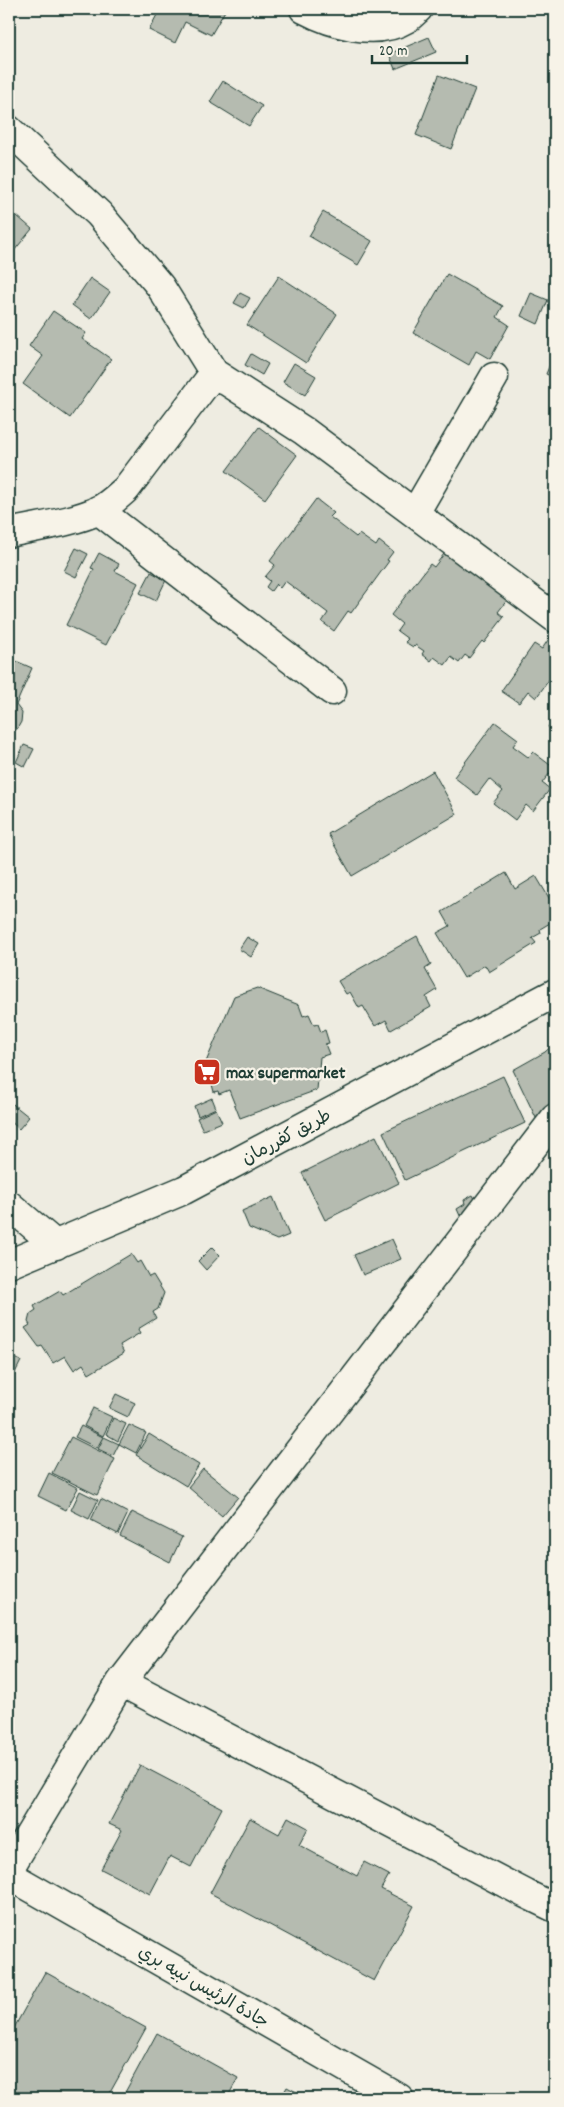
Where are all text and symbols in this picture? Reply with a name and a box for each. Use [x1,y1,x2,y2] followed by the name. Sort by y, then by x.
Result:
[372,32,466,64] scale bar
[379,41,407,63] text: 20 m
[192,1057,222,1087] supermarket icon: max supermarket
[226,1062,346,1087] place label: max supermarket
[238,1104,336,1172] street label: طريق كفررمان
[133,1941,273,2036] street label: جادة الرئيس نبيه بري

